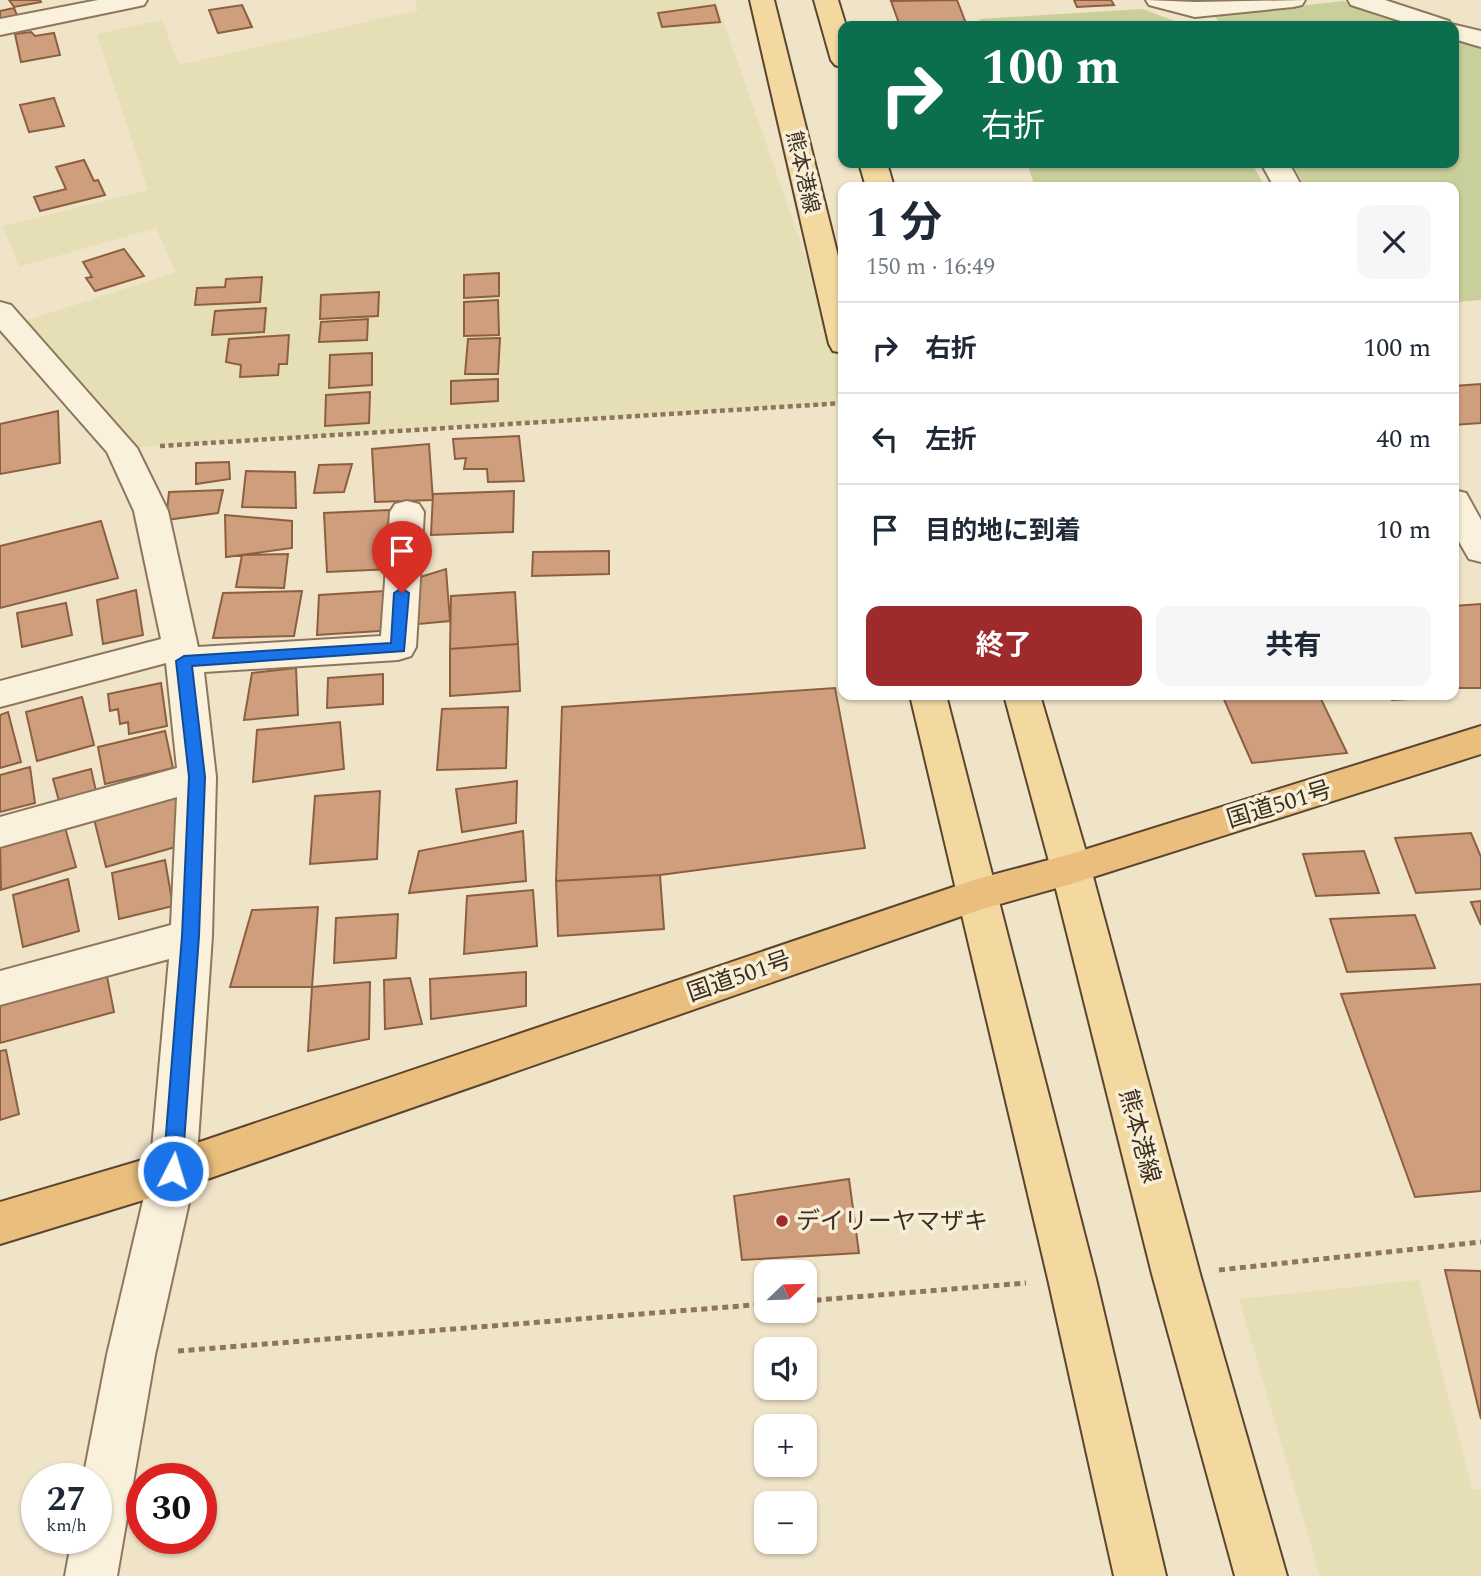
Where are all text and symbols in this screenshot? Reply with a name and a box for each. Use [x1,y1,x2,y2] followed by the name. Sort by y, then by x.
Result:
[981,31,1120,106] text: 100 m
[866,49,957,140] icon: right
[981,102,1045,151] text: 右折
[777,128,827,217] street label: 熊本港線
[866,192,942,255] text: 1 分
[1357,205,1431,279] button: close
[866,250,995,285] text: 150 m · 16:49
[1363,328,1431,368] text: 100 m
[866,329,904,367] icon: right
[925,329,977,369] text: 右折
[1376,419,1431,459] text: 40 m
[866,420,904,458] icon: left
[925,420,977,460] text: 左折
[1376,510,1431,550] text: 10 m
[866,511,904,549] icon: arrive
[925,511,1081,551] text: 目的地に到着
[372,521,432,593] pin
[383,532,421,570] icon: arrive
[866,606,1142,686] button: 終了
[1156,606,1431,686] button: 共有
[1222,772,1336,838] street label: 国道501号
[682,942,796,1012] street label: 国道501号
[1109,1085,1169,1187] street label: 熊本港線
[136,1134,210,1208] position arrow
[796,1204,988,1240] place label: デイリーヤマザキ
[774,1213,790,1229] marker: デイリーヤマザキ
[754,1260,817,1323] north arrow
[754,1260,817,1554] map controls
[754,1337,817,1400] button: sound
[754,1414,817,1477] button: +
[126,1463,217,1554] speed limit sign: 30
[47,1473,86,1526] text: 27
[754,1491,817,1554] button: −
[46,1512,87,1539] text: km/h

